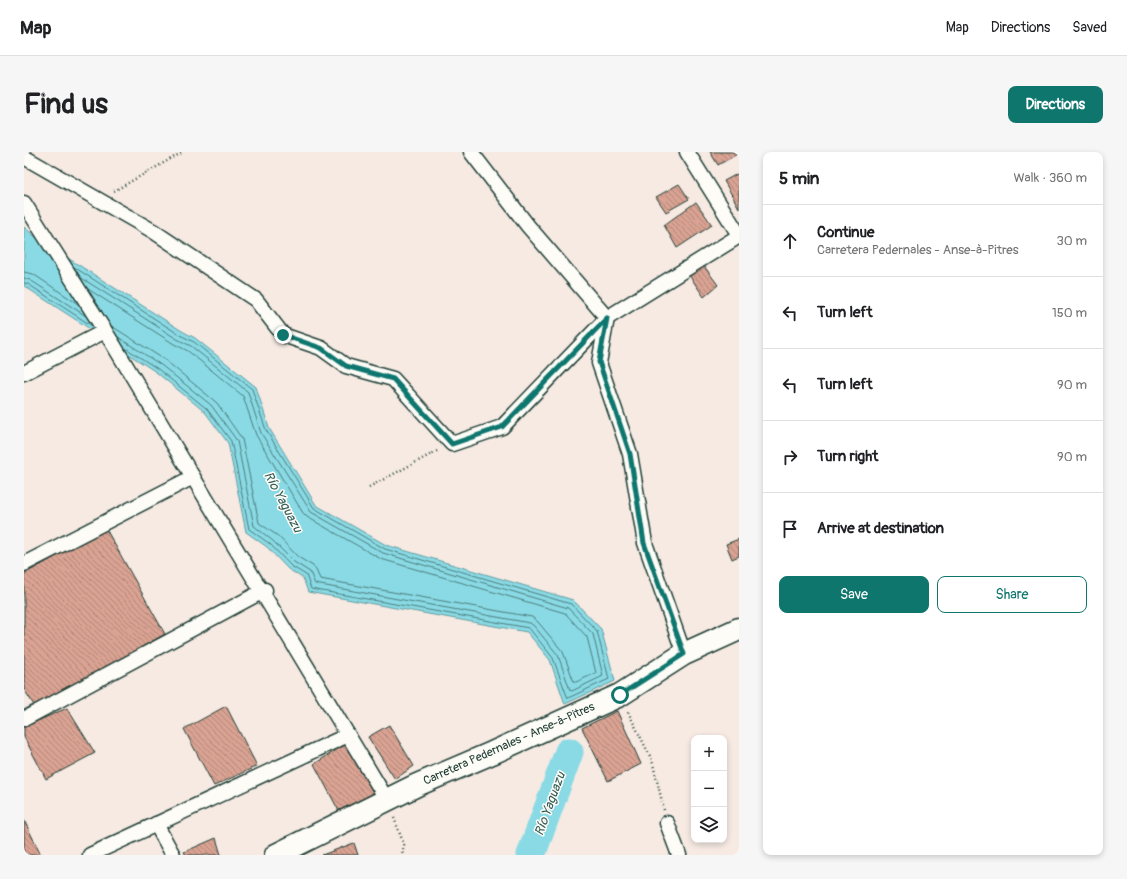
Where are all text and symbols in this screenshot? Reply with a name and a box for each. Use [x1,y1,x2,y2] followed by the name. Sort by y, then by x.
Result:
[20,16,51,40] text: Map
[946,19,969,36] text: Map
[991,19,1050,36] text: Directions
[1072,19,1107,36] text: Saved
[1008,86,1103,123] button: Directions
[24,87,108,122] text: Find us
[779,168,819,189] text: 5 min
[1013,170,1087,186] text: Walk · 360 m
[817,223,875,242] text: Continue
[779,230,801,252] icon: ahead
[1057,233,1087,249] text: 30 m
[817,242,1019,258] text: Carretera Pedernales - Anse-à-Pitres
[779,302,801,324] icon: left
[817,303,873,322] text: Turn left
[1052,305,1087,321] text: 150 m
[274,326,292,344] route end
[779,374,801,396] icon: left
[817,375,873,394] text: Turn left
[1057,377,1087,393] text: 90 m
[779,446,801,468] icon: right
[817,447,878,466] text: Turn right
[1057,449,1087,465] text: 90 m
[260,469,306,536] water label: Río Yaguazu
[779,518,801,540] icon: arrive
[817,519,944,538] text: Arrive at destination
[779,576,929,613] button: Save
[937,576,1087,613] button: Share
[611,686,629,704] route start
[421,699,598,789] street label: Carretera Pedernales - Anse-à-Pitres
[691,735,727,843] map controls
[691,735,727,771] button: +
[531,769,569,838] water label: Río Yaguazu
[691,771,727,807] button: −
[691,807,727,843] button: layers

